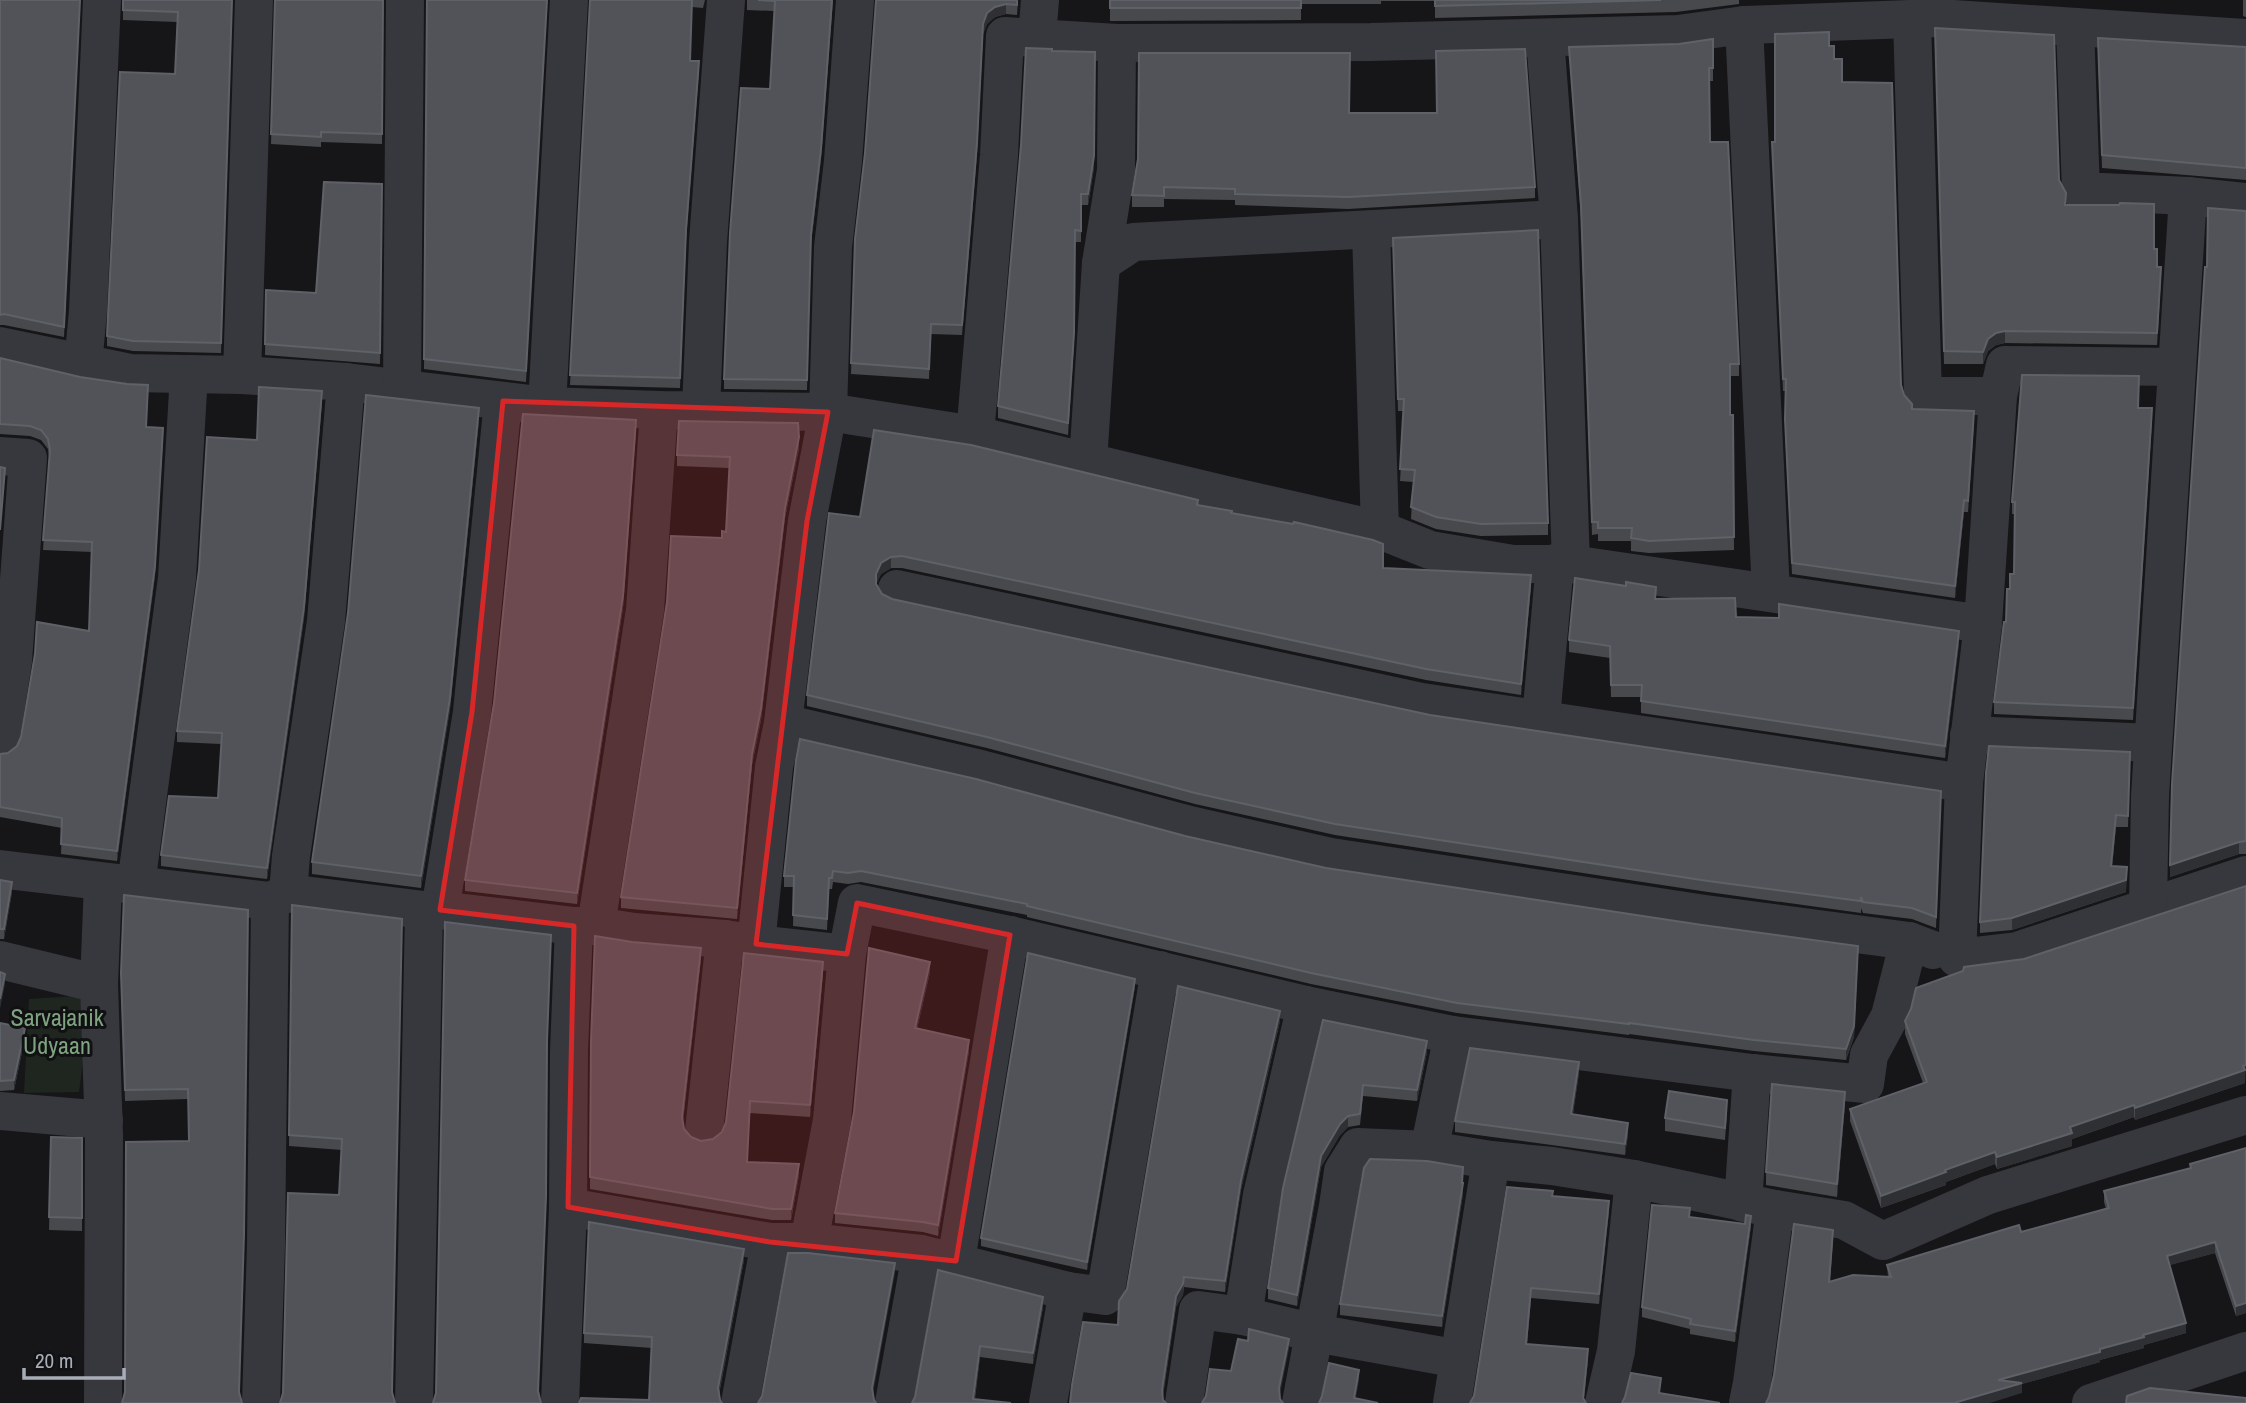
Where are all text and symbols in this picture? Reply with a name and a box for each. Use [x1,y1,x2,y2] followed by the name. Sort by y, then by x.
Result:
[11,1001,104,1061] park label: Sarvajanik Udyaan
[24,1336,124,1380] scale bar
[35,1346,73,1375] text: 20 m

